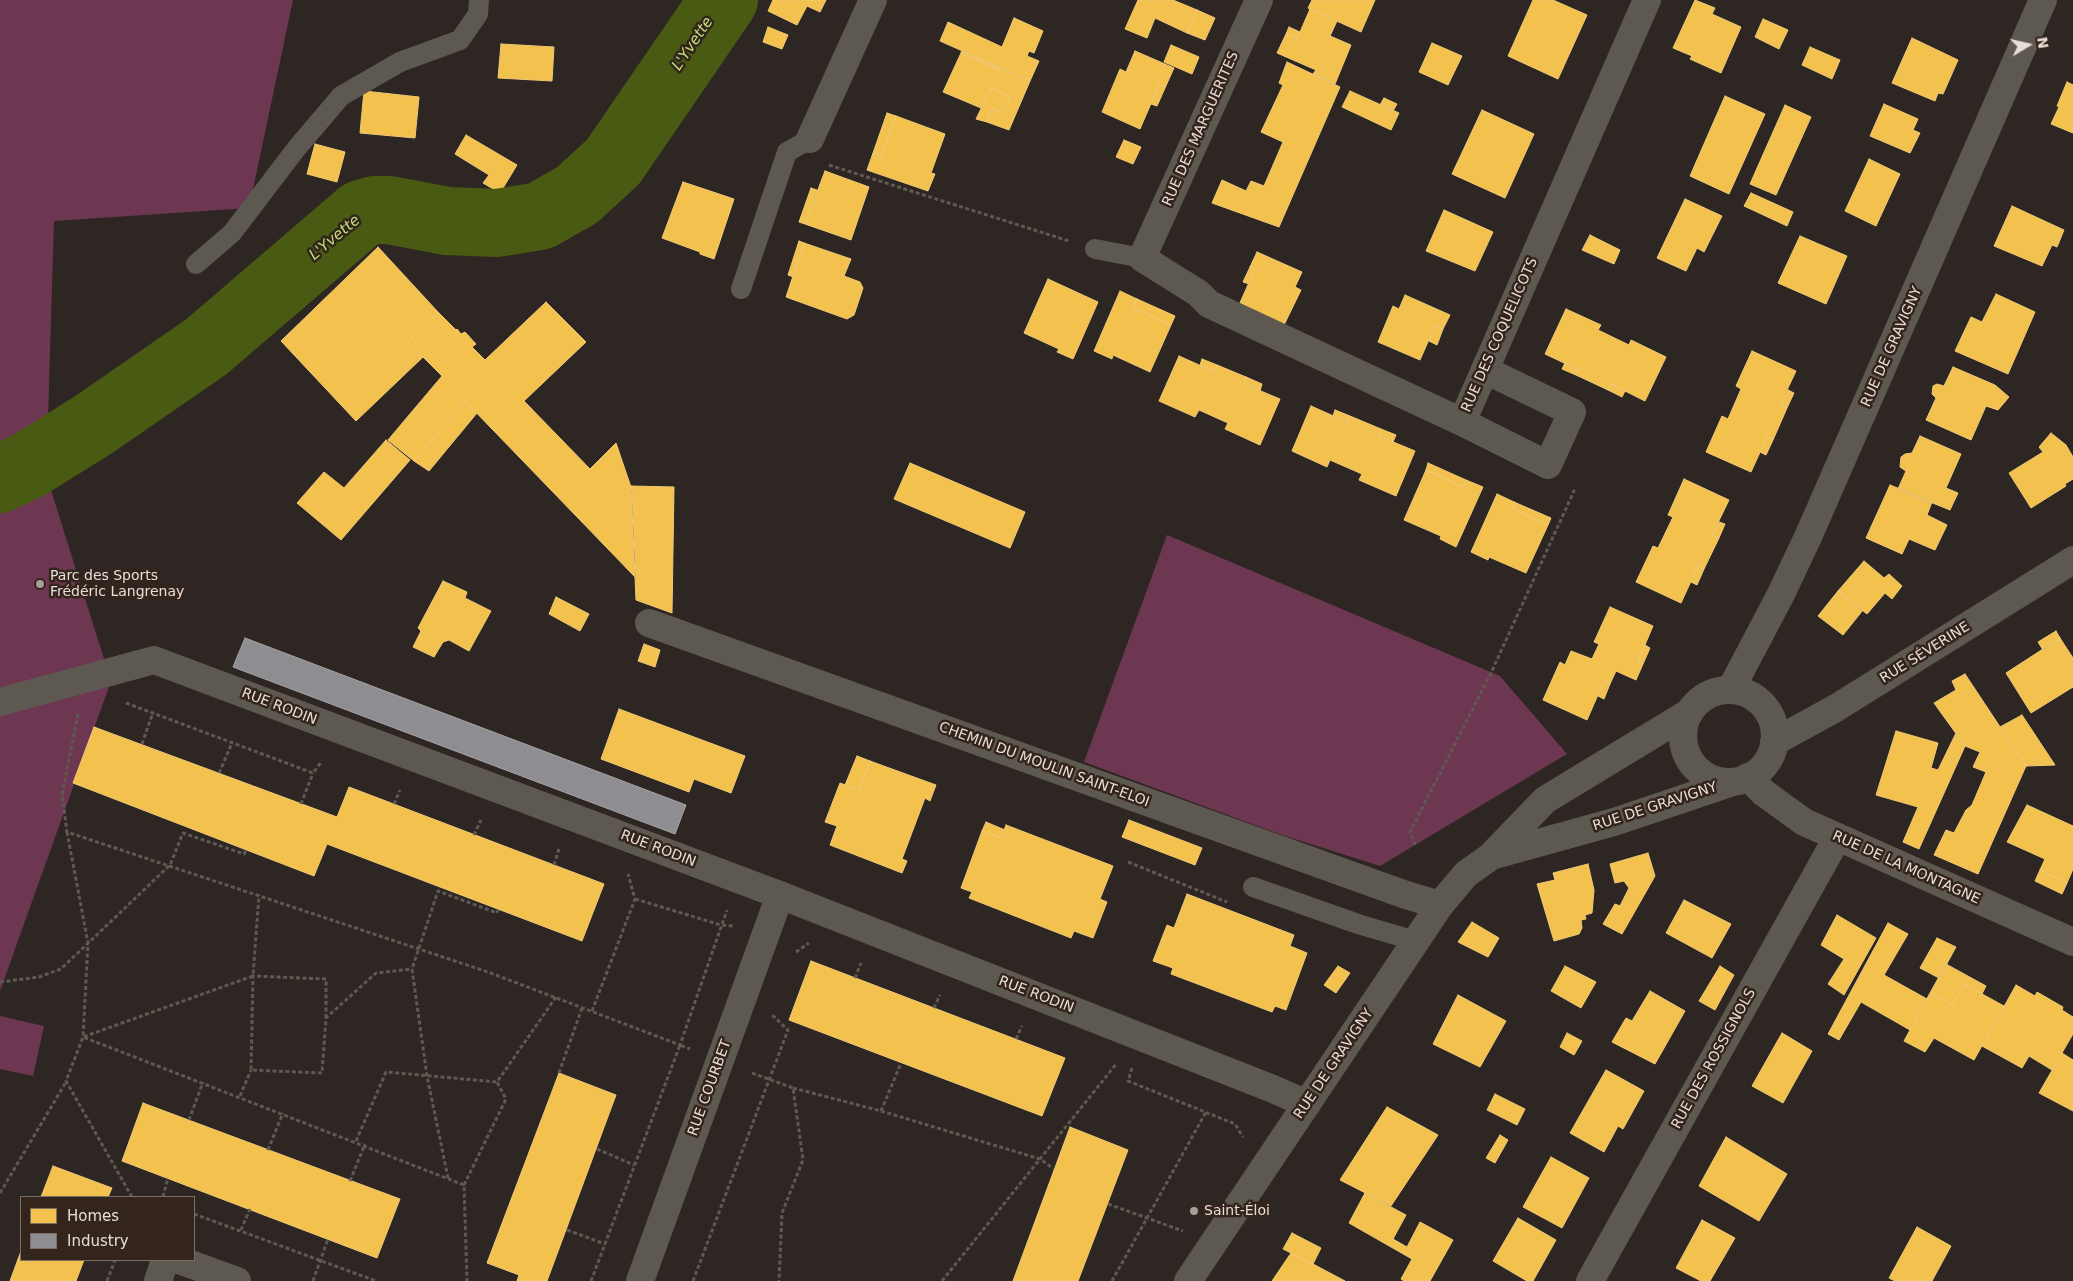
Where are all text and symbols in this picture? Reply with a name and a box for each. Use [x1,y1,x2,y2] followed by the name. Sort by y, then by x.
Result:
[669,14,717,74] water label: L'Yvette
[2003,20,2053,70] north arrow
[2034,36,2052,50] text: N
[1159,49,1243,209] street label: RUE DES MARGUERITES
[306,212,364,264] water label: L'Yvette
[1458,255,1542,415] street label: RUE DES COQUELICOTS
[1858,284,1926,410] street label: RUE DE GRAVIGNY
[50,568,184,600] place label: Parc des Sports Frédéric Langrenay
[34,578,46,590] marker: Parc des Sports Frédéric Langrenay
[1877,619,1973,687] street label: RUE SÉVERINE
[239,685,319,729] street label: RUE RODIN
[936,719,1152,811] street label: CHEMIN DU MOULIN SAINT-ELOI
[1591,779,1719,835] street label: RUE DE GRAVIGNY
[618,827,698,871] street label: RUE RODIN
[1829,828,1983,908] street label: RUE DE LA MONTAGNE
[996,973,1076,1017] street label: RUE RODIN
[1668,986,1760,1132] street label: RUE DES ROSSIGNOLS
[1291,1006,1377,1122] street label: RUE DE GRAVIGNY
[685,1038,735,1138] street label: RUE COURBET
[20,1196,195,1261] legend
[1204,1203,1270,1219] place label: Saint-Éloi
[1188,1205,1200,1217] marker: Saint-Éloi
[67,1207,119,1225] text: Homes
[67,1232,129,1250] text: Industry

